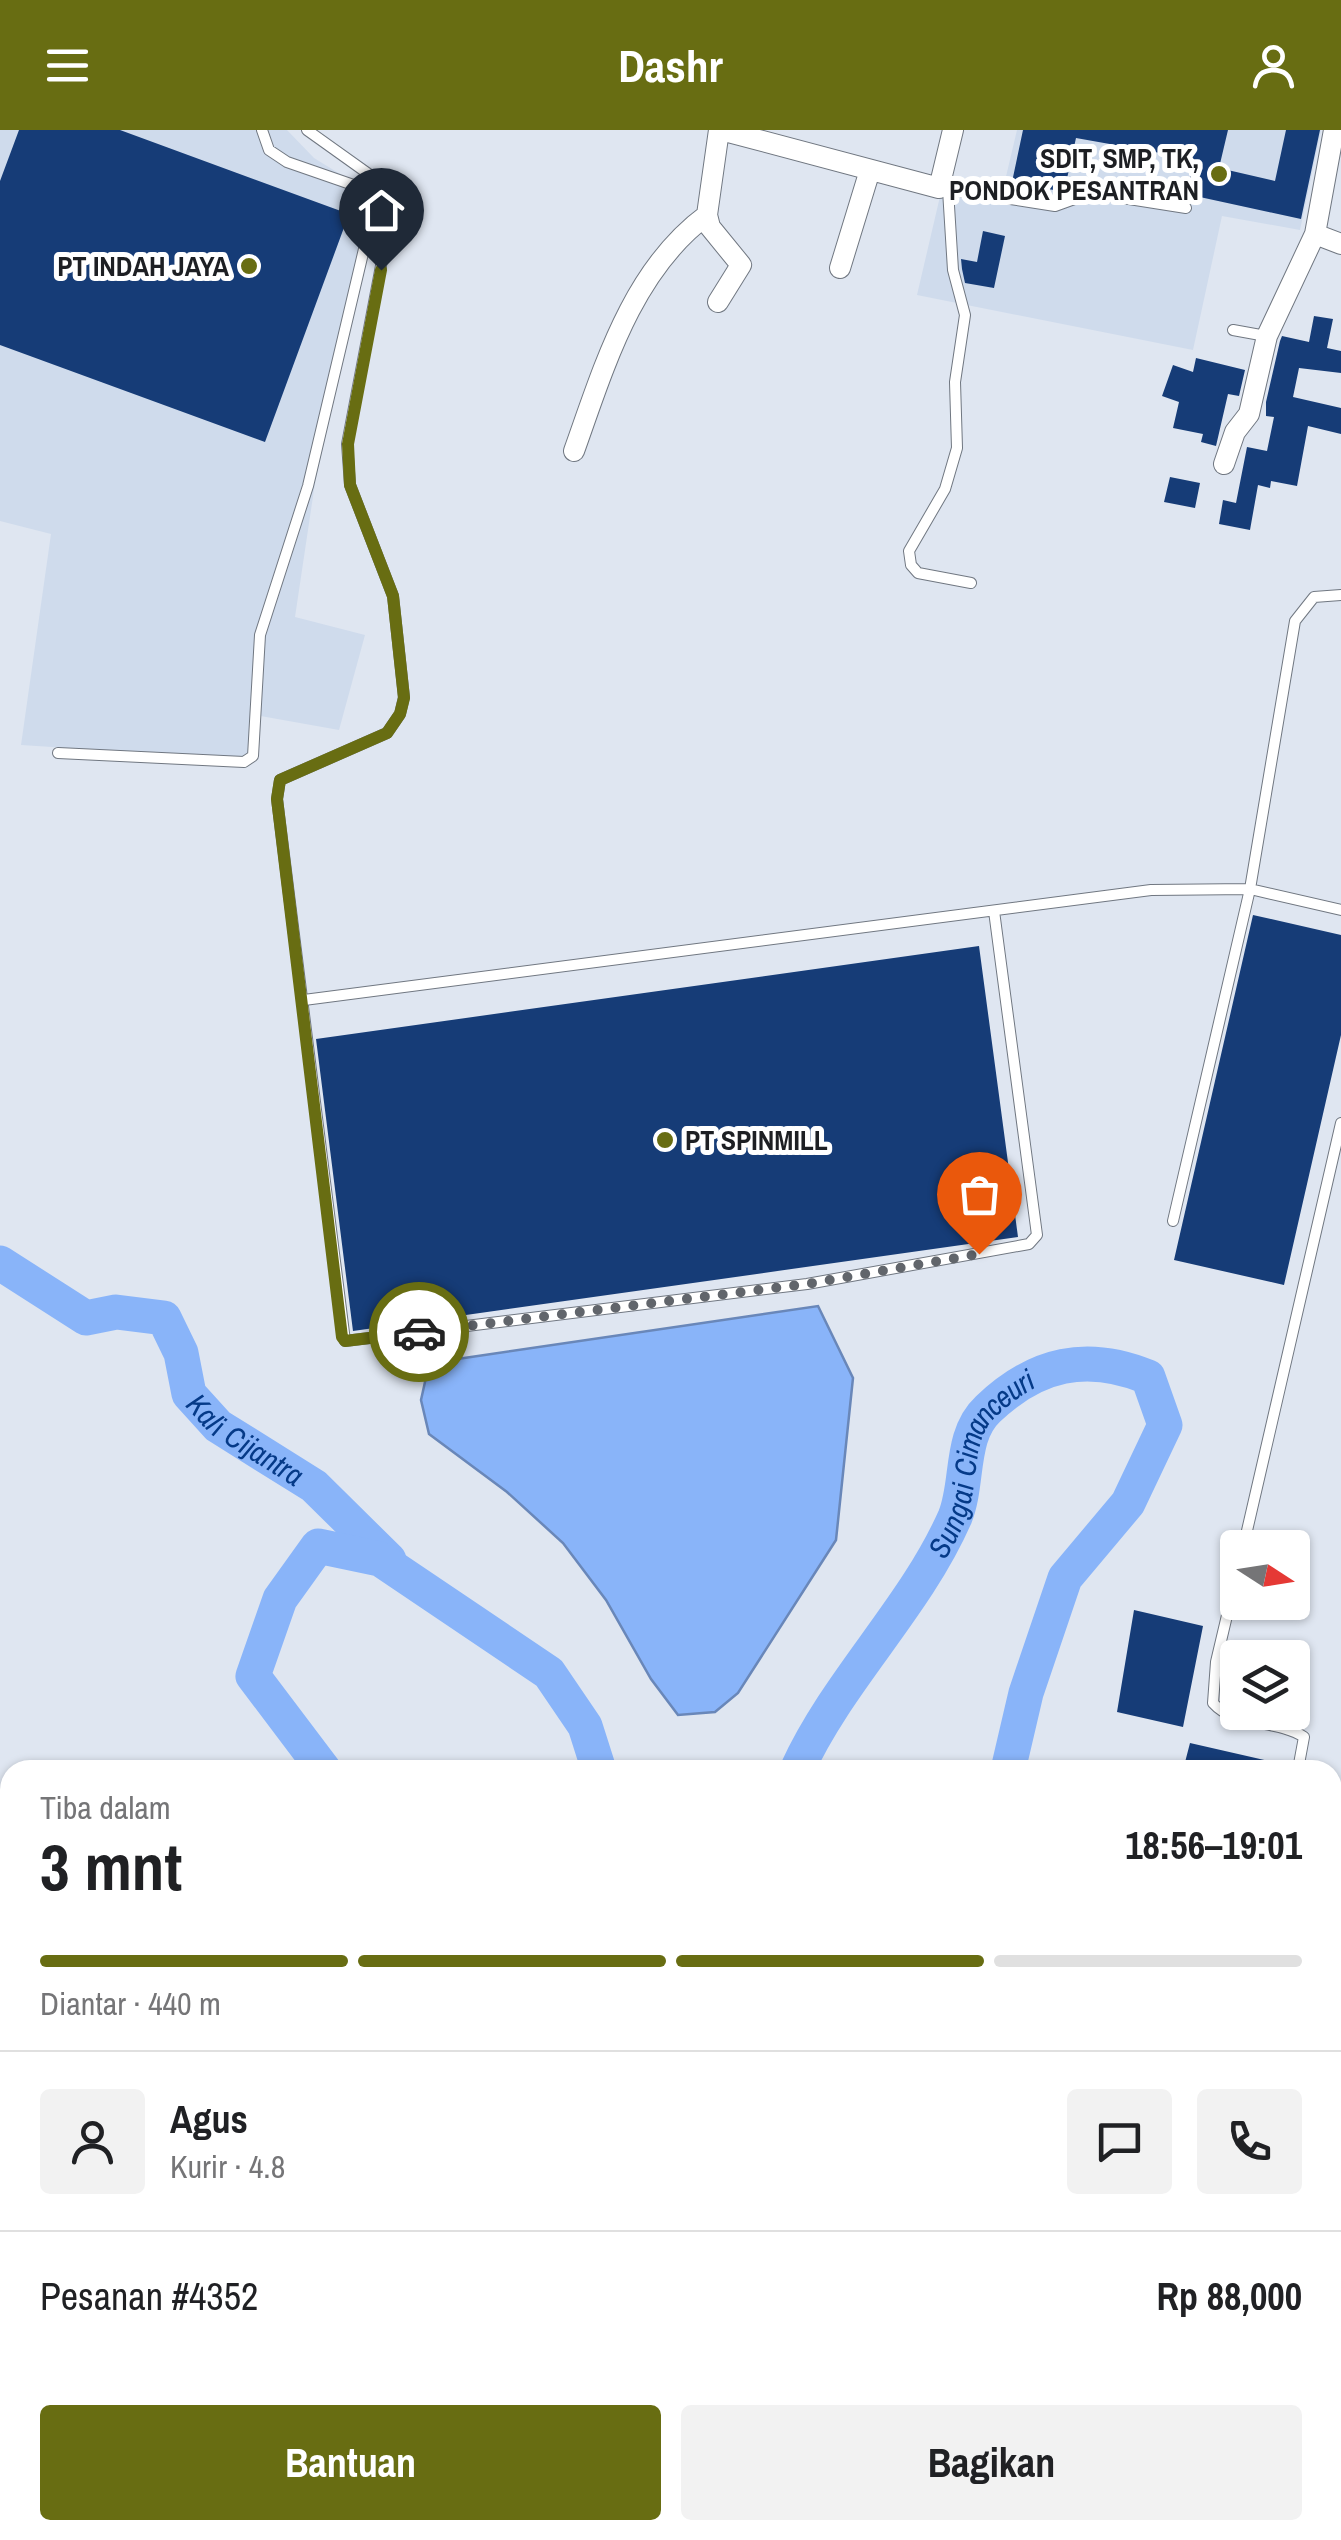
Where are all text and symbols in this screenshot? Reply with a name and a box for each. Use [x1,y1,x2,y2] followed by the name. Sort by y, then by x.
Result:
[618,35,723,96] text: Dashr
[40,38,95,93] icon: menu
[1246,38,1301,93] icon: person
[949,139,1199,209] place label: SDIT, SMP, TK, PONDOK PESANTRAN
[1208,163,1230,185] marker: SDIT, SMP, TK, PONDOK PESANTRAN
[339,168,424,271] pin
[354,183,409,238] icon: home
[57,247,229,285] place label: PT INDAH JAYA
[238,255,260,277] marker: PT INDAH JAYA
[685,1121,828,1159] place label: PT SPINMILL
[654,1129,676,1151] marker: PT SPINMILL
[937,1152,1022,1255] pin
[952,1167,1007,1222] icon: bag
[369,1282,469,1382] courier
[392,1305,447,1360] icon: car
[918,1359,1041,1565] water label: Sungai Cimanceuri
[178,1385,312,1495] water label: Kali Cijantra
[1220,1530,1310,1620] north arrow
[1220,1530,1310,1730] map controls
[1220,1640,1310,1730] button: layers
[40,1786,171,1829] text: Tiba dalam
[1125,1820,1302,1871] text: 18:56–19:01
[40,1823,182,1910] text: 3 mnt
[40,1982,221,2025] text: Diantar · 440 m
[40,2089,145,2194] button: person
[1067,2089,1172,2194] button: chat
[1197,2089,1302,2194] button: phone
[170,2094,248,2145] text: Agus
[170,2145,285,2188] text: Kurir · 4.8
[40,2271,258,2322] text: Pesanan #4352
[1156,2271,1302,2322] text: Rp 88,000
[40,2405,661,2520] button: Bantuan
[681,2405,1302,2520] button: Bagikan

